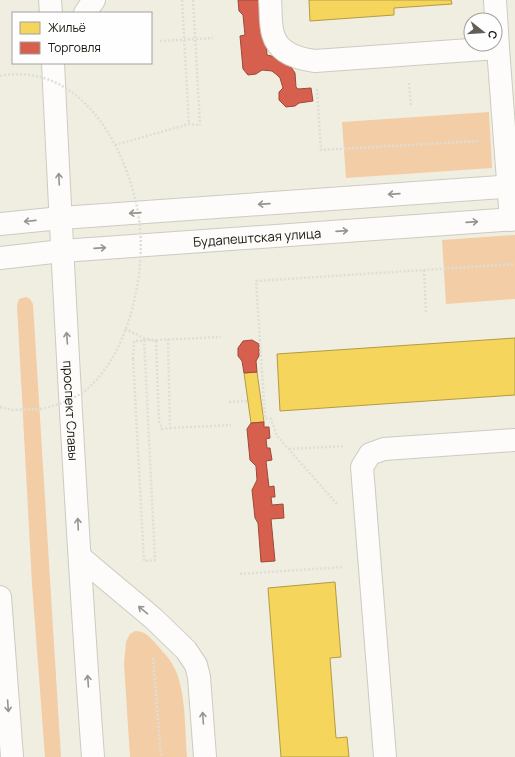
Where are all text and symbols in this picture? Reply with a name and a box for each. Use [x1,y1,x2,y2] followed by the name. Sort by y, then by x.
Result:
[12,12,152,64] legend
[463,12,503,52] north arrow
[48,19,86,36] text: Жильё
[485,29,501,41] text: С
[48,39,101,56] text: Торговля
[55,173,62,186] one-way arrow
[388,191,401,198] one-way arrow
[258,200,271,207] one-way arrow
[129,209,142,216] one-way arrow
[24,217,37,225] one-way arrow
[465,219,478,226] one-way arrow
[192,224,322,251] street label: Будапештская улица
[335,228,348,235] one-way arrow
[94,245,107,252] one-way arrow
[63,332,71,345] one-way arrow
[59,360,83,461] street label: проспект Славы
[74,518,81,531] one-way arrow
[138,606,149,615] one-way arrow
[84,675,92,688] one-way arrow
[5,699,12,712] one-way arrow
[199,712,206,725] one-way arrow

